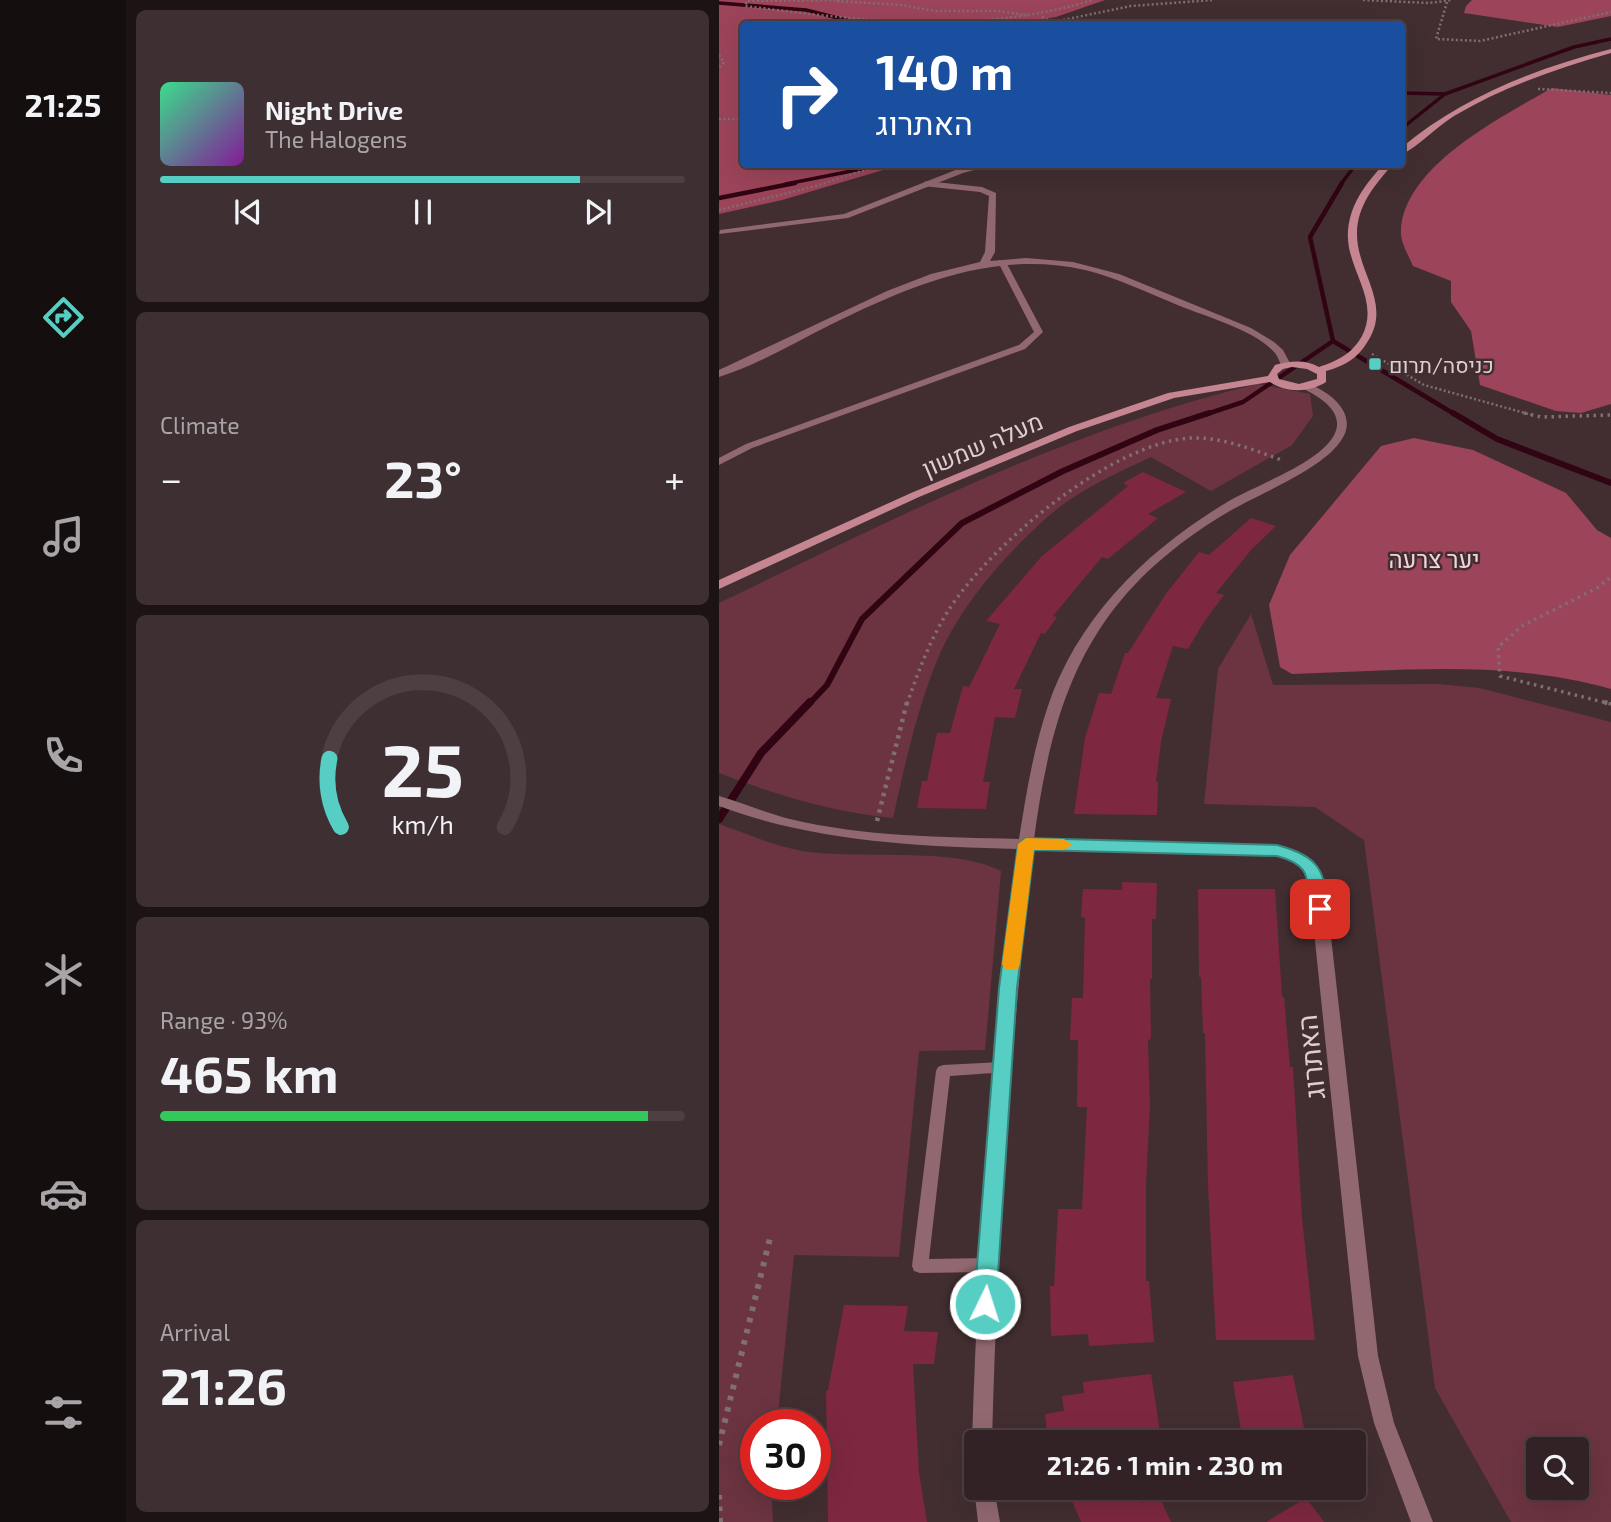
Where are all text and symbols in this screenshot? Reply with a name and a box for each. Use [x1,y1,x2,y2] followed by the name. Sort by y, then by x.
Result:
[876,41,1013,100] text: 140 m
[761,49,852,140] icon: right
[25,85,101,123] text: 21:25
[265,94,403,125] text: Night Drive
[876,103,973,141] text: האתרוג
[265,125,407,153] text: The Halogens
[229,193,267,231] icon: previous
[404,193,442,231] icon: pause
[579,193,617,231] icon: next
[39,293,88,342] icon: directions
[1389,352,1494,377] place label: כניסה/תרום
[1367,356,1383,372] marker: כניסה/תרום
[917,406,1047,482] street label: מעלה שמשון
[160,411,240,439] text: Climate
[384,446,462,508] text: 23°
[160,455,182,501] text: −
[664,455,685,501] text: +
[39,512,88,561] icon: music
[1388,544,1480,573] park label: יער צרעה
[381,724,464,812] text: 25
[39,731,88,780] icon: phone
[391,809,454,839] text: km/h
[1290,879,1350,939] pin
[1301,890,1339,928] icon: arrive
[39,950,88,999] icon: climate
[160,1006,288,1034] text: Range · 93%
[1289,1013,1331,1101] street label: האתרוג
[160,1041,339,1103] text: 465 km
[39,1169,88,1218] icon: car
[948,1267,1022,1341] position arrow
[160,1318,230,1346] text: Arrival
[160,1353,287,1415] text: 21:26
[39,1388,88,1437] icon: filters
[740,1409,831,1500] speed limit sign: 30
[1526,1437,1589,1500] map controls
[1526,1437,1589,1500] button: search
[1047,1449,1283,1480] text: 21:26 · 1 min · 230 m

